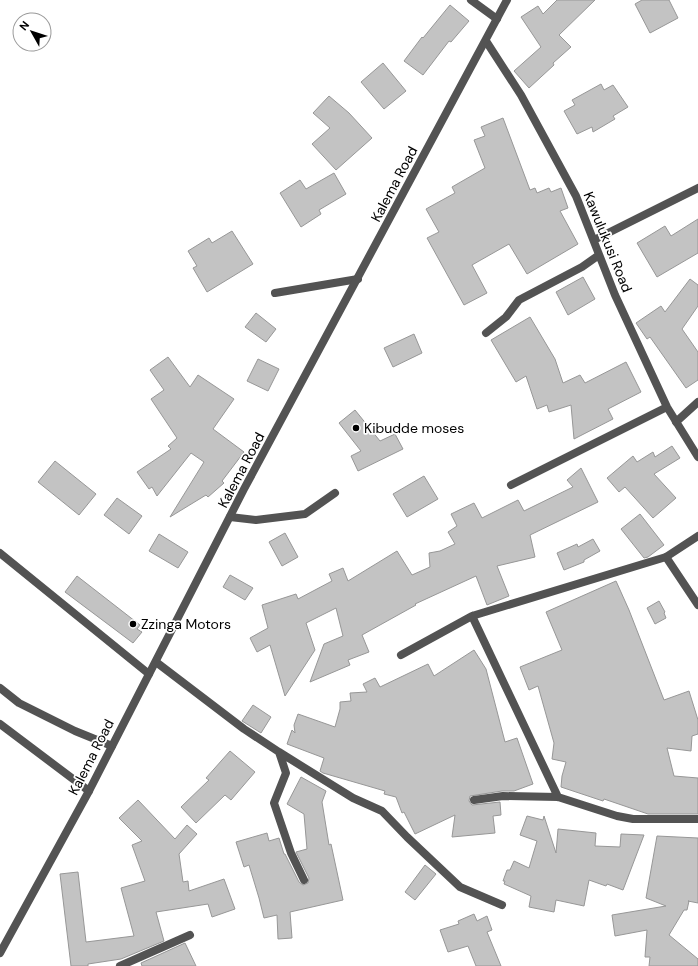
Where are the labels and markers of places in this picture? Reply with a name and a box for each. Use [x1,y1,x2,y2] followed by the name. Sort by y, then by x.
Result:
[364,419,464,437] place label: Kibudde moses
[351,423,361,433] marker: Kibudde moses
[141,615,231,633] place label: Zzinga Motors
[128,619,138,629] marker: Zzinga Motors

